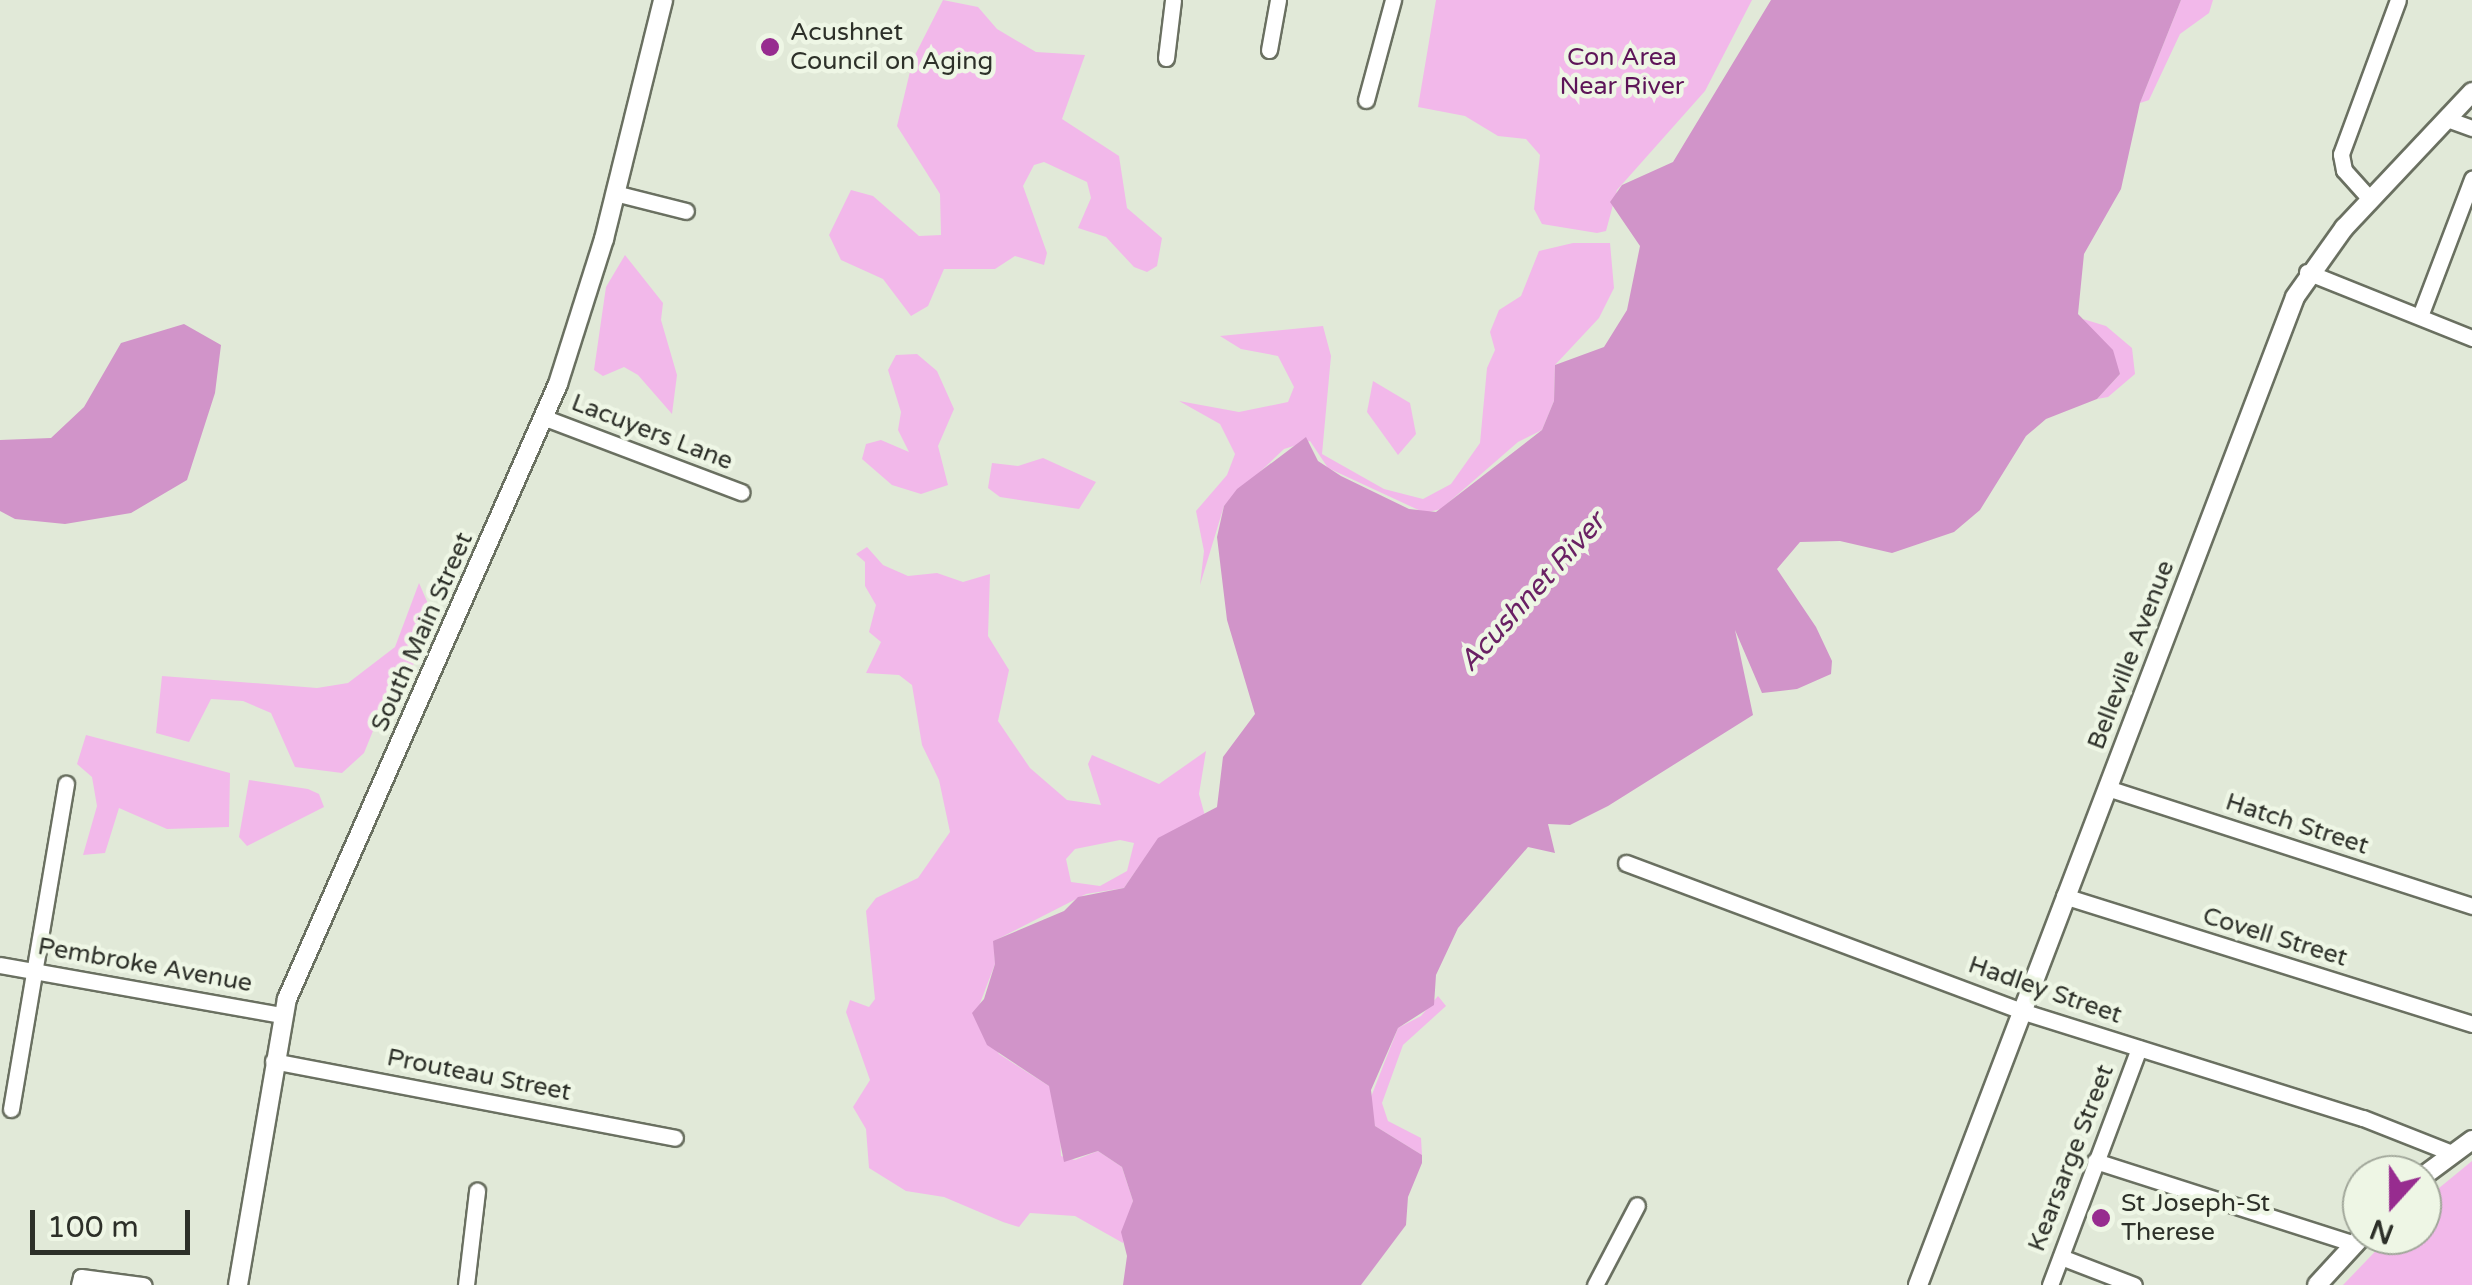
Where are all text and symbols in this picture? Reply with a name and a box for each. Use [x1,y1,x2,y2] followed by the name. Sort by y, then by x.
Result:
[790,18,993,77] place label: Acushnet Council on Aging
[759,36,781,58] marker: Acushnet Council on Aging
[1560,43,1684,102] park label: Con Area Near River
[567,387,737,477] street label: Lacuyers Lane
[1452,506,1612,678] water label: Acushnet River
[365,528,479,736] street label: South Main Street
[2081,556,2181,754] street label: Belleville Avenue
[2222,787,2372,861] street label: Hatch Street
[2199,901,2351,973] street label: Covell Street
[35,931,255,999] street label: Pembroke Avenue
[1964,950,2126,1030] street label: Hadley Street
[384,1042,574,1108] street label: Prouteau Street
[2022,1060,2120,1256] street label: Kearsarge Street
[2342,1155,2442,1255] north arrow
[2121,1189,2270,1248] place label: St Joseph-St Therese
[35,1190,195,1252] scale bar
[2090,1207,2112,1229] marker: St Joseph-St Therese
[47,1209,139,1246] text: 100 m
[2365,1211,2399,1251] text: N

